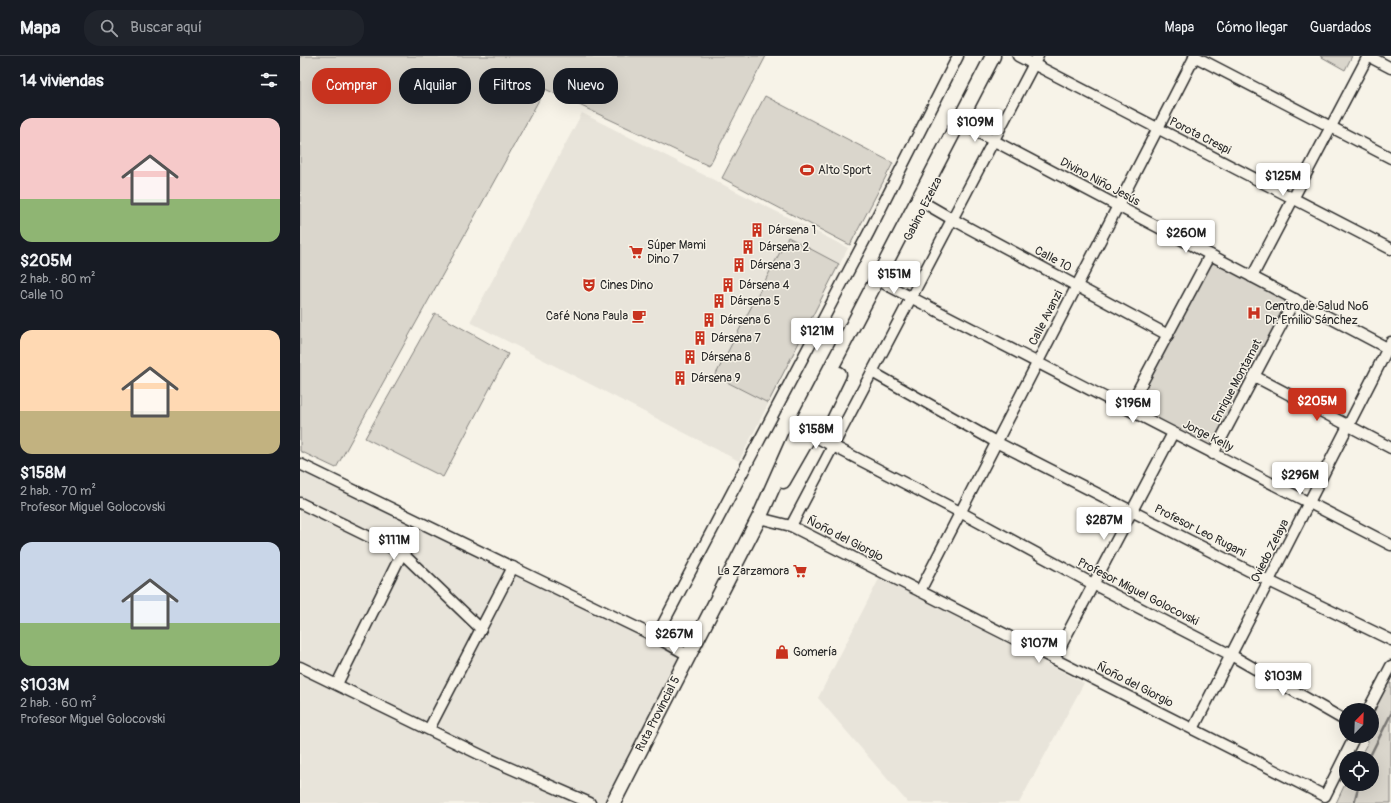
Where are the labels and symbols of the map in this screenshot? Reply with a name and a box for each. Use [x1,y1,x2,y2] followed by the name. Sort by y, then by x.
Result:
[947,109,1003,143] pin: $109M
[1167,114,1233,158] street label: Porota Crespi
[1057,155,1143,210] street label: Divino Niño Jesús
[799,162,815,178] sports icon: Alto Sport
[818,163,871,178] place label: Alto Sport
[1255,163,1311,197] pin: $125M
[900,174,946,244] street label: Gabino Ezeiza
[1158,220,1214,254] pin: $260M
[749,222,765,238] building icon: Dársena 1
[768,223,816,238] place label: Dársena 1
[647,238,706,267] place label: Súper Mami Dino 7
[740,239,756,255] building icon: Dársena 2
[759,240,809,255] place label: Dársena 2
[1032,243,1074,275] street label: Calle 10
[628,244,644,260] supermarket icon: Súper Mami Dino 7
[731,257,747,273] building icon: Dársena 3
[750,258,800,273] place label: Dársena 3
[866,261,922,295] pin: $151M
[581,277,597,293] theatre icon: Cines Dino
[720,277,736,293] building icon: Dársena 4
[600,278,654,293] place label: Cines Dino
[739,278,789,293] place label: Dársena 4
[1026,288,1066,348] street label: Calle Avanzi
[711,293,727,309] building icon: Dársena 5
[730,294,780,309] place label: Dársena 5
[1265,299,1369,328] place label: Centro de Salud Nº6 Dr. Emilio Sánchez
[1246,305,1262,321] hospital icon: Centro de Salud Nº6 Dr. Emilio Sánchez
[631,308,647,324] cafe icon: Café Nona Paula
[546,309,628,324] place label: Café Nona Paula
[701,312,717,328] building icon: Dársena 6
[720,313,770,328] place label: Dársena 6
[789,318,845,352] pin: $121M
[692,330,708,346] building icon: Dársena 7
[711,331,761,346] place label: Dársena 7
[1209,337,1265,425] street label: Enrique Montamat
[682,349,698,365] building icon: Dársena 8
[701,350,750,365] place label: Dársena 8
[672,370,688,386] building icon: Dársena 9
[691,371,741,386] place label: Dársena 9
[1289,388,1345,422] pin: $205M
[1105,390,1161,424] pin: $196M
[788,416,844,450] pin: $158M
[1180,417,1236,455] street label: Jorge Kelly
[1272,462,1328,496] pin: $296M
[1152,501,1248,561] street label: Profesor Leo Rugani
[1076,507,1132,541] pin: $287M
[804,512,887,565] street label: Ñoño del Giorgio
[1248,516,1293,585] street label: Oviedo Zelaya
[366,527,422,561] pin: $111M
[1075,555,1201,629] street label: Profesor Miguel Golocovski
[792,563,808,579] supermarket icon: La Zarzamora
[717,564,789,579] place label: La Zarzamora
[646,621,702,655] pin: $267M
[1011,630,1067,664] pin: $107M
[774,644,790,660] shop icon: Gomería
[793,645,837,660] place label: Gomería
[1094,658,1177,711] street label: Ñoño del Giorgio
[1255,663,1311,697] pin: $103M
[633,674,683,754] street label: Ruta Provincial 5
[1339,703,1379,743] north arrow

